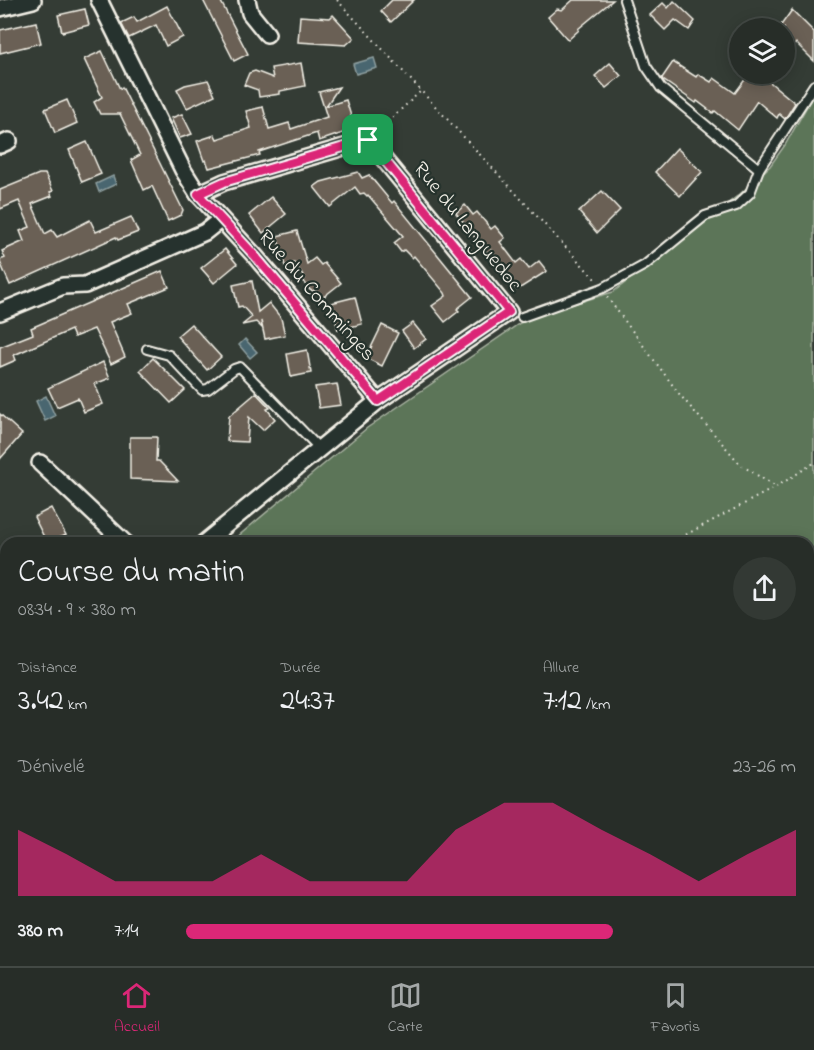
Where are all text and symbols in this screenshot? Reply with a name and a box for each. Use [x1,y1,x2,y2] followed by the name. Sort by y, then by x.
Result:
[729,18,795,84] map controls
[729,18,795,84] button: layers
[342,114,393,165] pin
[351,123,384,156] icon: arrive
[404,156,529,300] street label: Rue du Languedoc
[249,224,382,370] street label: Rue du Comminges
[18,549,244,597] text: Course du matin
[733,557,796,620] button: share
[18,596,136,625] text: 08:34 · 9 × 380 m
[18,656,77,680] text: Distance
[280,656,320,680] text: Durée
[543,656,579,680] text: Allure
[18,680,64,724] text: 3.42
[280,680,335,724] text: 24:37
[543,680,582,724] text: 7:12
[64,693,87,717] text: km
[582,693,610,717] text: /km
[18,753,85,782] text: Dénivelé
[733,753,796,782] text: 23–26 m
[18,917,63,946] text: 380 m
[114,917,139,946] text: 7:14
[114,979,160,1039] tab: Accueil
[388,979,423,1039] tab: Carte
[651,979,700,1039] tab: Favoris

